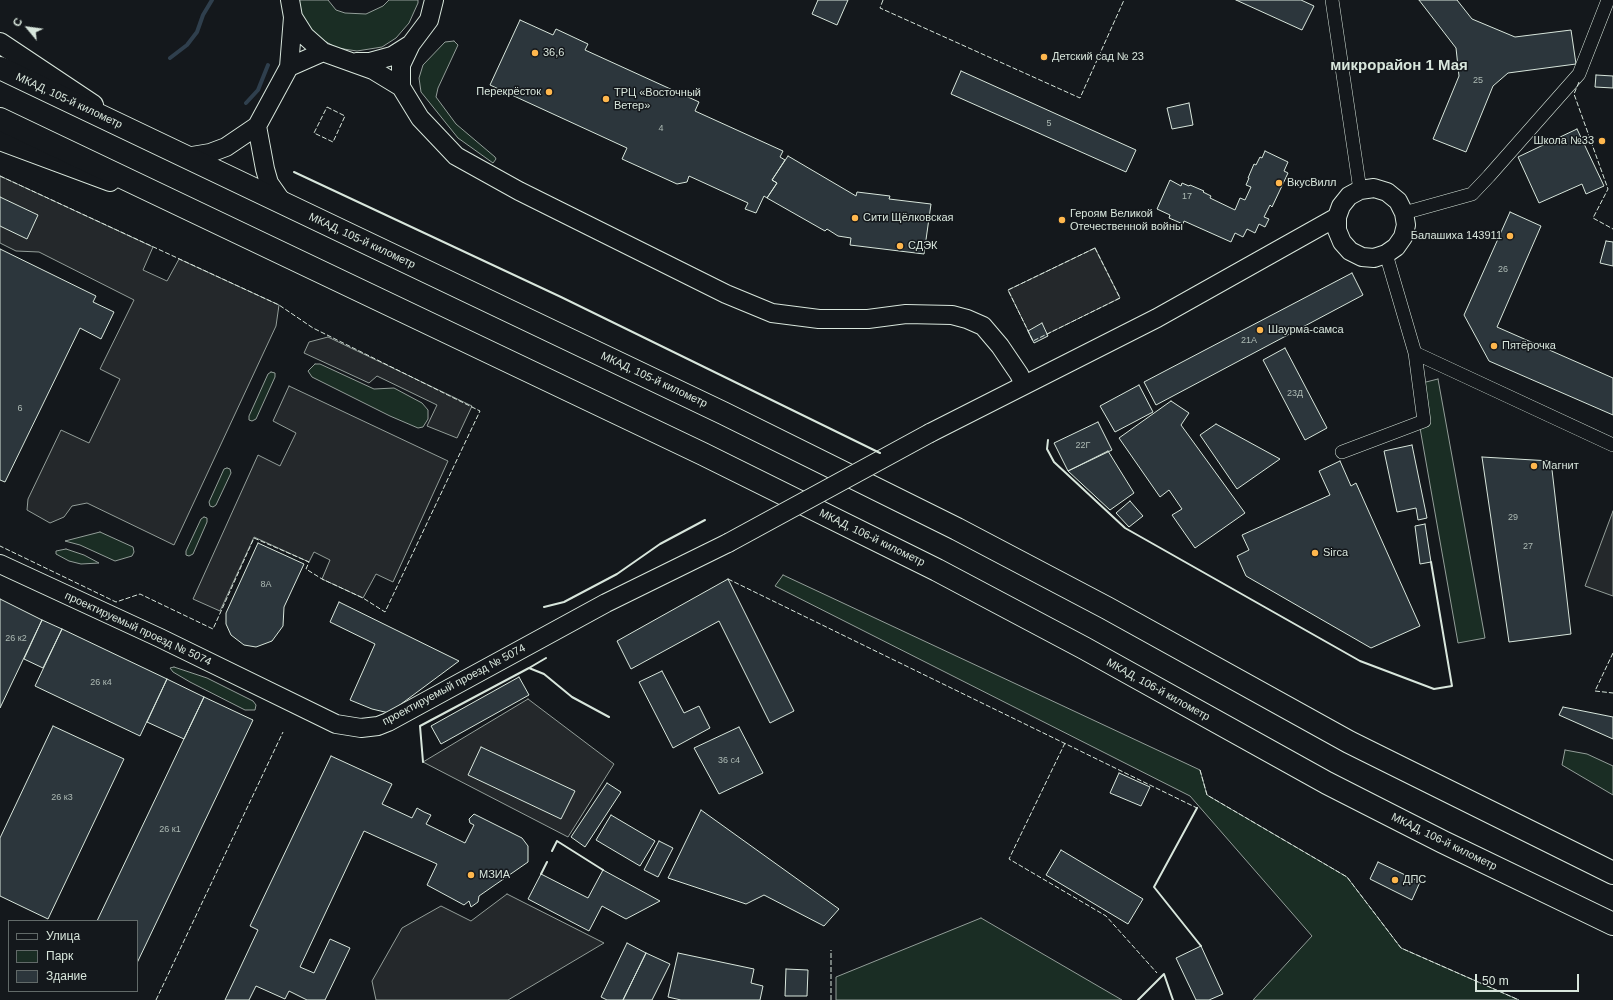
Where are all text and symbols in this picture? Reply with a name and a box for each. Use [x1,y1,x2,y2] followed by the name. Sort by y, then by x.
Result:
[8,8,48,48] north arrow
[10,16,25,29] text: С
[543,46,564,60] place label: 36,6
[530,48,540,58] marker: 36,6
[1052,50,1144,64] place label: Детский сад № 23
[1039,52,1049,62] marker: Детский сад № 23
[1330,57,1468,75] district label: микрорайон 1 Мая
[14,70,124,132] street label: МКАД, 105-й километр
[1473,76,1483,86] house number: 25
[476,85,541,99] place label: Перекрёсток
[614,86,701,112] place label: ТРЦ «Восточный Ветер»
[544,87,554,97] marker: Перекрёсток
[601,94,611,104] marker: ТРЦ «Восточный Ветер»
[1046,119,1052,129] house number: 5
[658,124,664,134] house number: 4
[1533,134,1594,148] place label: Школа №33
[1597,136,1607,146] marker: Школа №33
[1287,176,1336,190] place label: ВкусВилл
[1274,178,1284,188] marker: ВкусВилл
[1182,192,1192,202] house number: 17
[1070,207,1183,233] place label: Героям Великой Отечественной войны
[307,210,417,272] street label: МКАД, 105-й километр
[863,211,954,225] place label: Сити Щёлковская
[850,213,860,223] marker: Сити Щёлковская
[1057,215,1067,225] marker: Героям Великой Отечественной войны
[1411,229,1502,243] place label: Балашиха 143911
[1505,231,1515,241] marker: Балашиха 143911
[908,239,937,253] place label: СДЭК
[895,241,905,251] marker: СДЭК
[1498,265,1508,275] house number: 26
[1268,323,1344,337] place label: Шаурма-самса
[1255,325,1265,335] marker: Шаурма-самса
[1241,336,1257,346] house number: 21A
[1502,339,1556,353] place label: Пятёрочка
[1489,341,1499,351] marker: Пятёрочка
[599,349,709,411] street label: МКАД, 105-й километр
[1287,389,1303,399] house number: 23Д
[17,404,23,414] house number: 6
[1076,441,1090,451] house number: 22Г
[1542,459,1579,473] place label: Магнит
[1529,461,1539,471] marker: Магнит
[817,507,927,569] street label: МКАД, 106-й километр
[1508,513,1518,523] house number: 29
[1523,542,1533,552] house number: 27
[1323,546,1348,560] place label: Sirca
[1310,548,1320,558] marker: Sirca
[260,580,272,590] house number: 8А
[63,589,213,669] street label: проектируемый проезд № 5074
[5,634,27,644] house number: 26 к2
[380,642,528,728] street label: проектируемый проезд № 5074
[1104,656,1212,724] street label: МКАД, 106-й километр
[90,678,112,688] house number: 26 к4
[718,756,740,766] house number: 36 с4
[51,793,73,803] house number: 26 к3
[1389,811,1499,873] street label: МКАД, 106-й километр
[159,825,181,835] house number: 26 к1
[479,868,510,882] place label: МЗИА
[466,870,476,880] marker: МЗИА
[1403,873,1426,887] place label: ДПС
[1390,875,1400,885] marker: ДПС
[8,920,138,992] legend
[46,929,80,943] text: Улица
[46,949,73,963] text: Парк
[1477,966,1581,992] scale bar
[46,969,87,983] text: Здание
[1482,974,1509,988] text: 50 m

